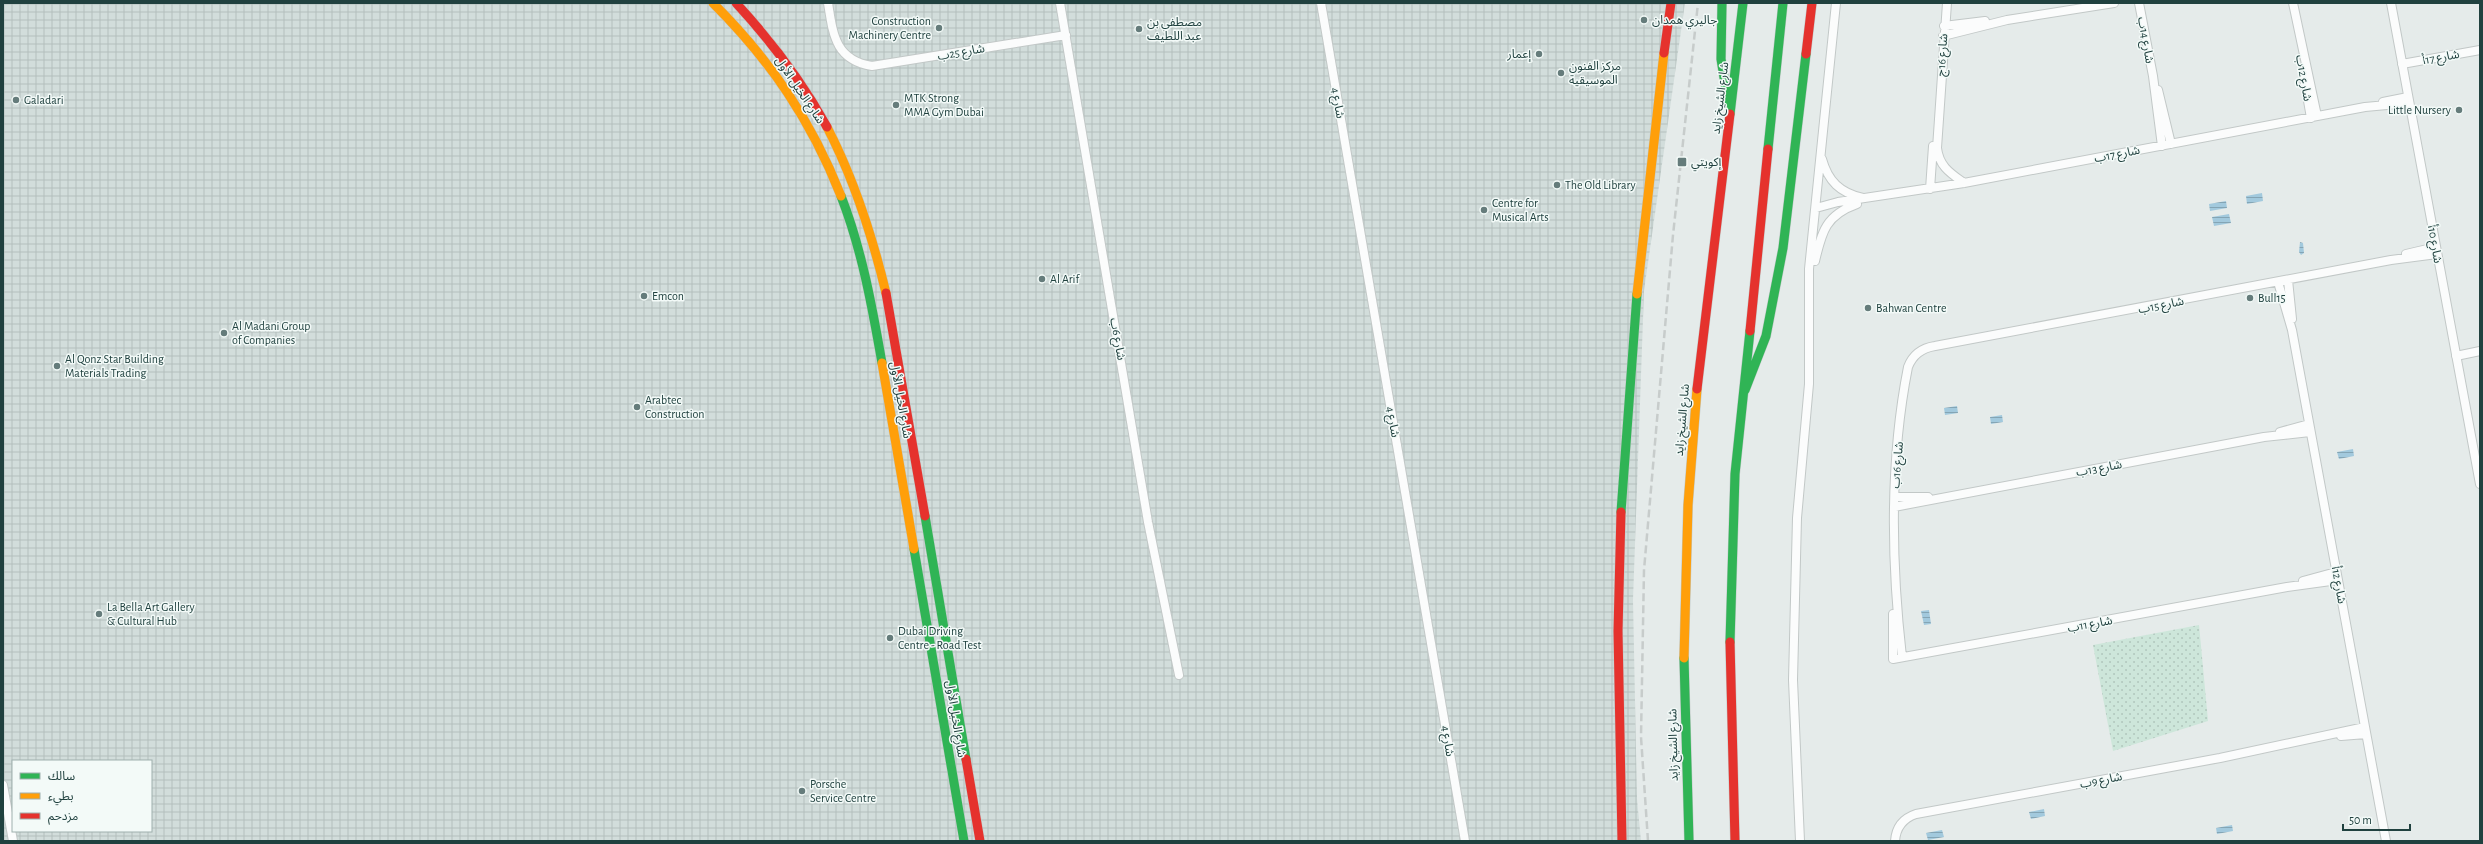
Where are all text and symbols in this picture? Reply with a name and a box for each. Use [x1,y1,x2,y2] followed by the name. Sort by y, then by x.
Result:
[1652,14,1717,30] place label: جاليري همدان
[849,15,931,42] place label: Construction Machinery Centre
[1639,15,1649,25] marker: جاليري همدان
[1147,16,1202,43] place label: مصطفي بن عبد اللطيف
[2133,16,2156,65] street label: شارع 14ب
[934,23,944,33] marker: Construction Machinery Centre
[1134,24,1144,34] marker: مصطفي بن عبد اللطيف
[1935,33,1952,77] street label: شارع 16ج
[936,42,986,65] street label: شارع 25ب
[2421,46,2461,69] street label: شارع 17أ
[1506,48,1531,62] place label: إعمار
[1534,49,1544,59] marker: إعمار
[771,54,827,127] street label: شارع الخيل الأول
[2291,54,2314,103] street label: شارع 12ب
[1569,60,1621,87] place label: مركز الفنون الموسيقية
[1710,61,1733,135] street label: شارع الشيخ زايد
[1556,68,1566,78] marker: مركز الفنون الموسيقية
[1326,87,1347,120] street label: شارع 4
[904,92,984,119] place label: MTK Strong MMA Gym Dubai
[24,94,64,106] place label: Galadari
[11,95,21,105] marker: Galadari
[891,100,901,110] marker: MTK Strong MMA Gym Dubai
[2388,104,2451,117] place label: Little Nursery
[2454,105,2464,115] marker: Little Nursery
[2093,144,2142,167] street label: شارع 17ب
[1676,156,1688,168] marker: إكويتي
[1691,156,1722,172] place label: إكويتي
[1565,179,1636,192] place label: The Old Library
[1552,180,1562,190] marker: The Old Library
[1492,197,1549,223] place label: Centre for Musical Arts
[1479,205,1489,215] marker: Centre for Musical Arts
[2423,223,2446,265] street label: شارع 10أ
[1050,273,1080,285] place label: Al Arif
[1037,274,1047,284] marker: Al Arif
[652,290,684,302] place label: Emcon
[639,291,649,301] marker: Emcon
[2258,292,2286,304] place label: Bull15
[2245,293,2255,303] marker: Bull15
[2137,295,2186,318] street label: شارع 15ب
[1876,302,1946,314] place label: Bahwan Centre
[1863,303,1873,313] marker: Bahwan Centre
[1105,317,1128,362] street label: شارع 6ب
[232,320,310,346] place label: Al Madani Group of Companies
[219,328,229,338] marker: Al Madani Group of Companies
[65,353,164,379] place label: Al Qonz Star Building Materials Trading
[52,361,62,371] marker: Al Qonz Star Building Materials Trading
[885,361,914,440] street label: شارع الخيل الأول
[1673,383,1694,457] street label: شارع الشيخ زايد
[645,394,705,420] place label: Arabtec Construction
[632,402,642,412] marker: Arabtec Construction
[1381,406,1402,439] street label: شارع 4
[1889,441,1908,489] street label: شارع 16ب
[2075,458,2123,481] street label: شارع 13ب
[2327,565,2350,605] street label: شارع 12أ
[107,601,195,627] place label: La Bella Art Gallery & Cultural Hub
[94,609,104,619] marker: La Bella Art Gallery & Cultural Hub
[2067,614,2114,637] street label: شارع 11ب
[898,625,982,651] place label: Dubai Driving Centre - Road Test
[885,633,895,643] marker: Dubai Driving Centre - Road Test
[941,680,968,759] street label: شارع الخيل الأول
[1666,708,1683,781] street label: شارع الشيخ زايد
[1437,725,1456,758] street label: شارع 4
[12,760,152,832] legend
[48,770,75,782] text: سالك
[2079,770,2124,793] street label: شارع 9ب
[810,778,876,804] place label: Porsche Service Centre
[797,786,807,796] marker: Porsche Service Centre
[48,790,74,806] text: بطيء
[2343,806,2410,832] scale bar
[48,810,78,825] text: مزدحم
[2349,814,2372,826] text: 50 m

